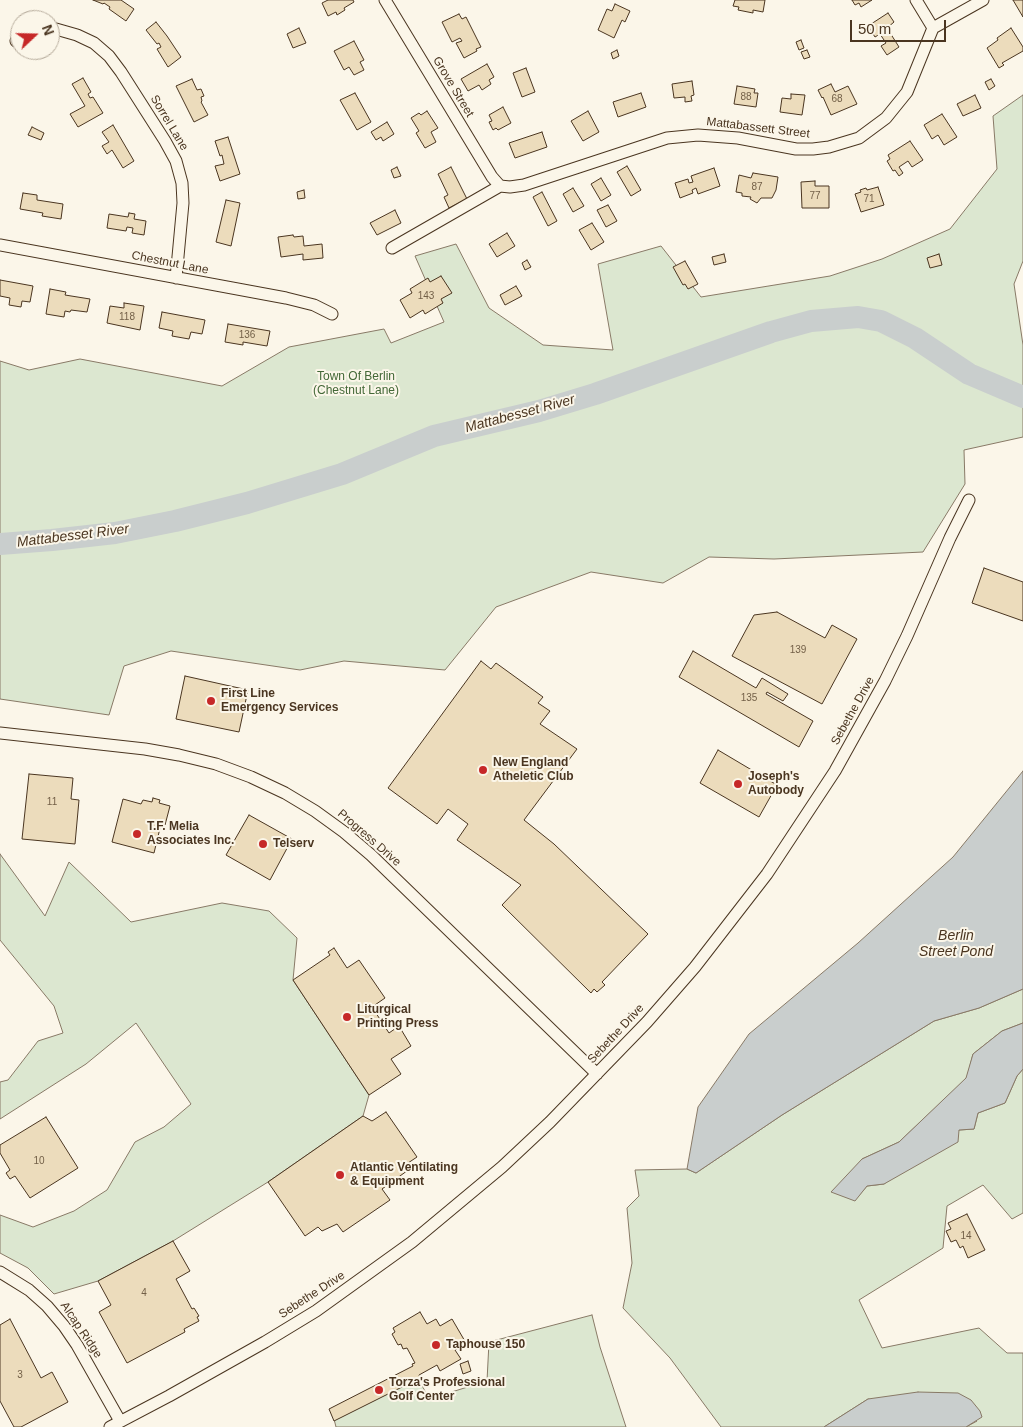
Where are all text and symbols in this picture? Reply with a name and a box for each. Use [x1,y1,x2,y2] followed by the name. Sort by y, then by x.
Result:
[10,10,60,60] north arrow
[853,10,949,42] scale bar
[858,20,891,37] text: 50 m
[39,22,57,38] text: N
[429,54,477,120] street label: Grove Street
[740,91,752,103] house number: 88
[147,93,191,153] street label: Sorrel Lane
[831,93,843,105] house number: 68
[705,115,811,141] street label: Mattabassett Street
[751,181,763,193] house number: 87
[809,190,821,202] house number: 77
[863,193,875,205] house number: 71
[130,248,210,278] street label: Chestnut Lane
[418,290,434,302] house number: 143
[119,311,135,323] house number: 118
[239,329,255,341] house number: 136
[313,370,399,398] park label: Town Of Berlin (Chestnut Lane)
[463,391,577,437] water label: Mattabesset River
[16,521,130,551] water label: Mattabesset River
[790,644,806,656] house number: 139
[828,674,878,748] street label: Sebethe Drive
[221,687,338,715] place label: First Line Emergency Services
[741,692,757,704] house number: 135
[205,695,217,707] marker: First Line Emergency Services
[493,756,574,784] place label: New England Atheletic Club
[477,764,489,776] marker: New England Atheletic Club
[748,770,804,798] place label: Joseph's Autobody
[732,778,744,790] marker: Joseph's Autobody
[47,796,57,808] house number: 11
[334,807,404,869] street label: Progress Drive
[147,820,234,848] place label: T.F. Melia Associates Inc.
[131,828,143,840] marker: T.F. Melia Associates Inc.
[273,837,314,851] place label: Telserv
[257,838,269,850] marker: Telserv
[919,928,993,960] water label: Berlin Street Pond
[585,1001,647,1067] street label: Sebethe Drive
[357,1003,438,1031] place label: Liturgical Printing Press
[341,1011,353,1023] marker: Liturgical Printing Press
[33,1155,45,1167] house number: 10
[350,1161,458,1189] place label: Atlantic Ventilating & Equipment
[334,1169,346,1181] marker: Atlantic Ventilating & Equipment
[960,1230,972,1242] house number: 14
[276,1268,348,1322] street label: Sebethe Drive
[141,1287,147,1299] house number: 4
[57,1299,105,1361] street label: Alcap Ridge
[446,1338,525,1352] place label: Taphouse 150
[430,1339,442,1351] marker: Taphouse 150
[17,1369,23,1381] house number: 3
[389,1376,505,1404] place label: Torza's Professional Golf Center
[373,1384,385,1396] marker: Torza's Professional Golf Center

